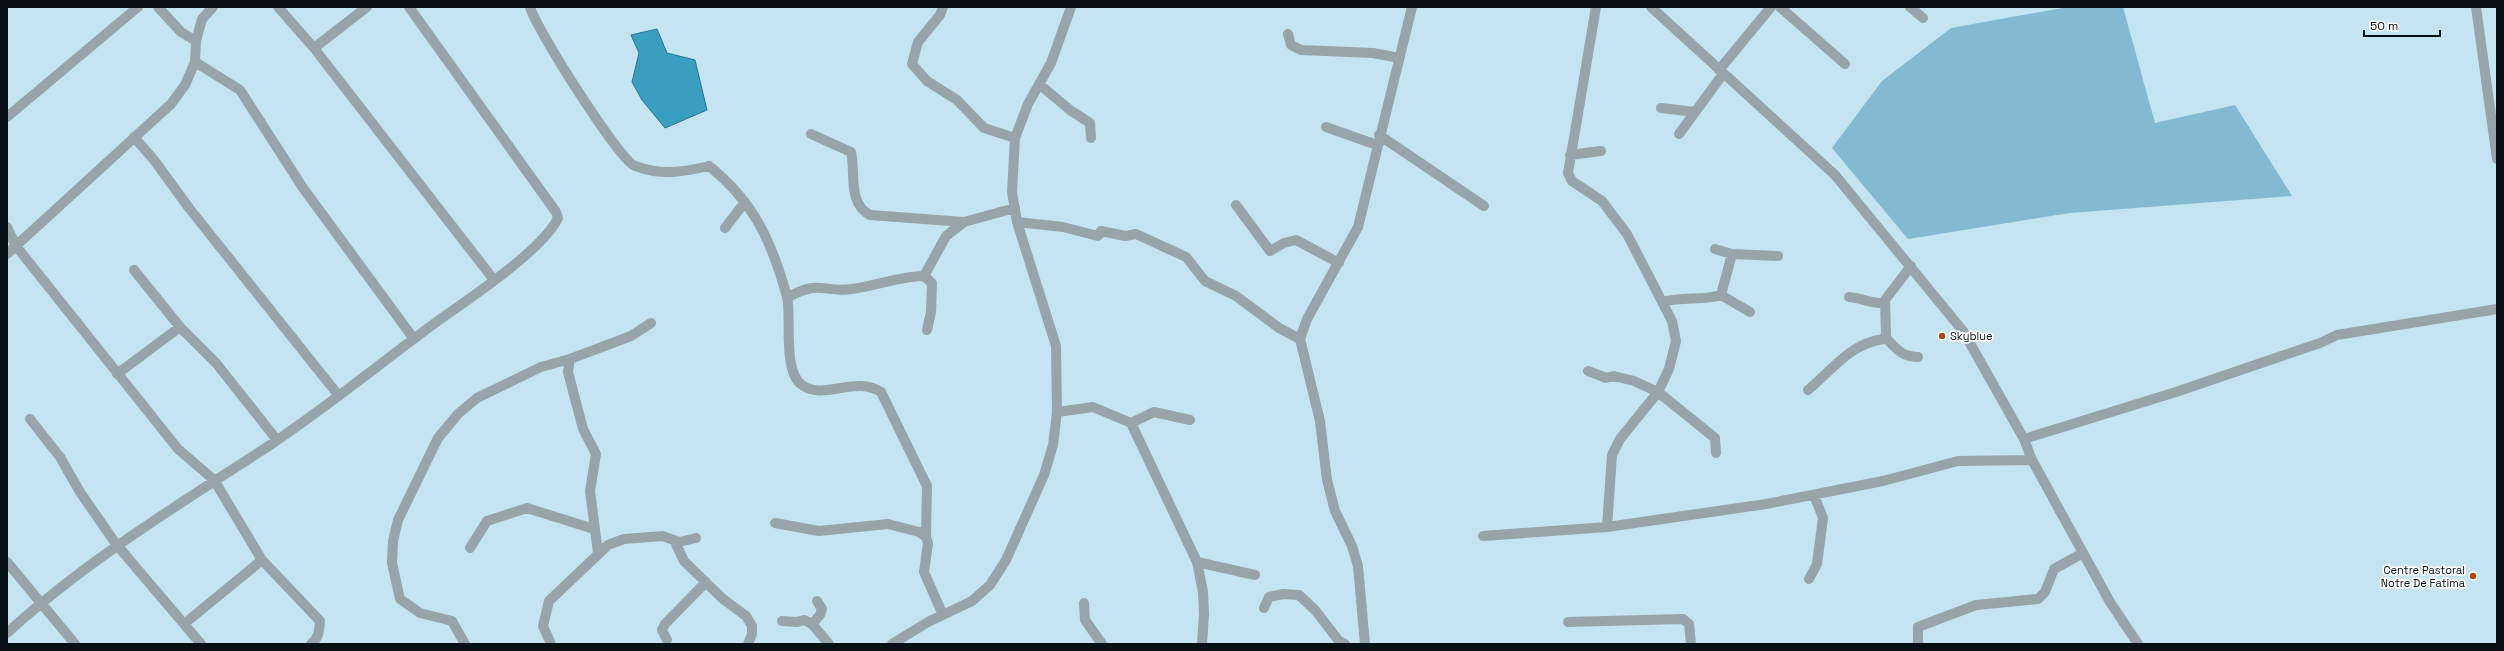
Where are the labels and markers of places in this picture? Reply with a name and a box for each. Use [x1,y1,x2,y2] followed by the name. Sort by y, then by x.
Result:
[1950,329,1992,343] place label: Skyblue
[1937,331,1947,341] marker: Skyblue
[2381,563,2466,590] place label: Centre Pastoral Notre De Fatima
[2468,571,2478,581] marker: Centre Pastoral Notre De Fatima

